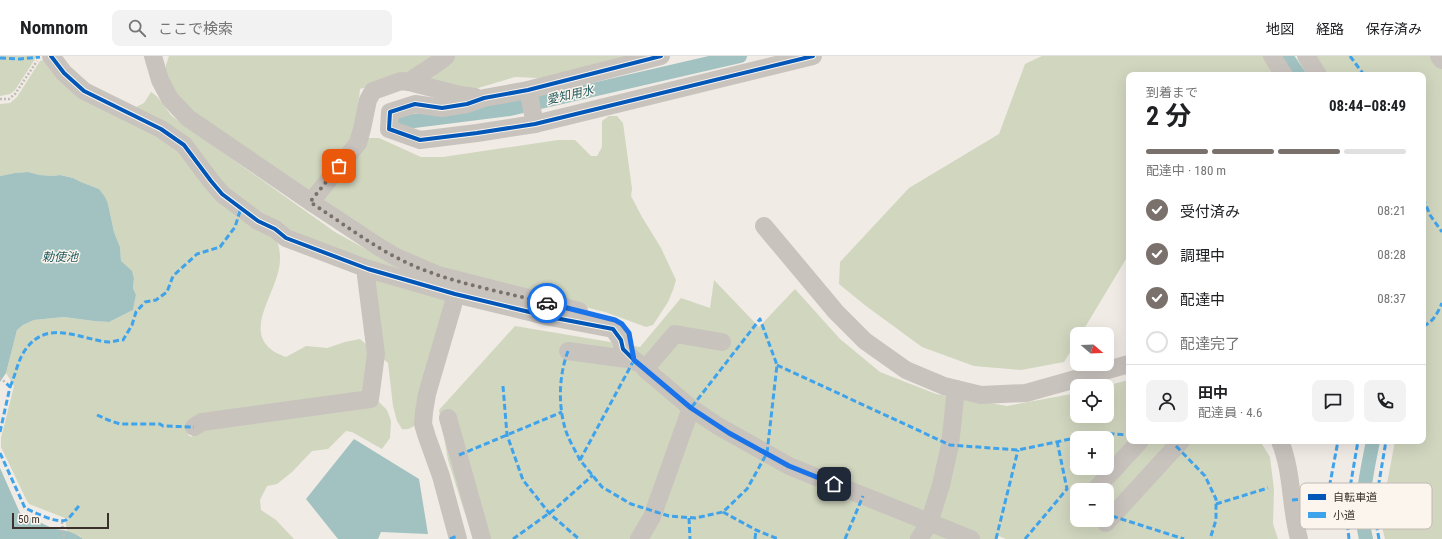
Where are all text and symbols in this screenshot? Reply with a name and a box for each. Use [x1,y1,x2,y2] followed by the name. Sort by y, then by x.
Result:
[112,10,392,46] search box
[20,16,88,39] text: Nomnom
[126,17,148,39] icon: search
[158,20,233,38] text: ここで検索
[1266,21,1294,37] text: 地図
[1316,21,1344,37] text: 経路
[1366,21,1422,37] text: 保存済み
[545,82,597,107] water label: 愛知用水
[1146,85,1198,100] text: 到着まで
[1329,97,1406,115] text: 08:44–08:49
[1146,101,1191,131] text: 2 分
[322,149,356,183] pin
[328,155,350,177] icon: bag
[1146,163,1226,178] text: 配達中 · 180 m
[1146,199,1168,221] icon: check
[1180,203,1240,221] text: 受付済み
[1377,203,1406,218] text: 08:21
[1146,243,1168,265] icon: check
[1180,247,1225,265] text: 調理中
[1377,247,1406,262] text: 08:28
[42,250,79,264] water label: 勅使池
[527,283,567,323] courier
[1146,287,1168,309] icon: check
[1180,291,1225,309] text: 配達中
[1377,291,1406,306] text: 08:37
[536,292,558,314] icon: car
[1070,327,1114,371] north arrow
[1070,327,1114,527] map controls
[1180,335,1240,353] text: 配達完了
[1070,379,1114,423] button: locate
[1146,380,1188,422] button: person
[1312,380,1354,422] button: chat
[1364,380,1406,422] button: phone
[1198,384,1228,402] text: 田中
[1198,405,1262,420] text: 配達員 · 4.6
[1070,431,1114,475] button: +
[817,467,851,501] pin
[823,473,845,495] icon: home
[1070,483,1114,527] button: −
[1300,483,1432,529] legend
[1333,491,1377,504] text: 自転車道
[1333,509,1355,522] text: 小道
[12,511,109,530] scale bar
[18,513,40,526] text: 50 m

